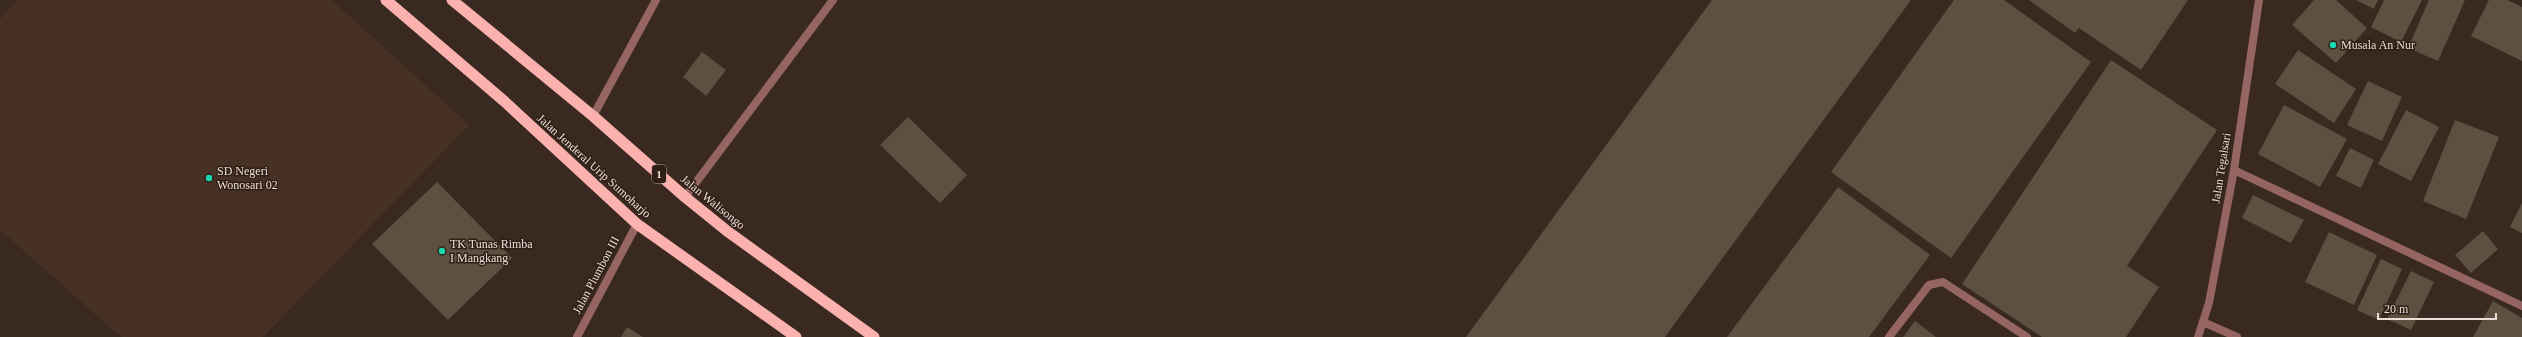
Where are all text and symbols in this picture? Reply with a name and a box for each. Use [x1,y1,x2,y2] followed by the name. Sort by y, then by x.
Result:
[2341,38,2415,52] place label: Musala An Nur
[2328,40,2338,50] marker: Musala An Nur
[534,111,654,221] street label: Jalan Jenderal Urip Sumoharjo
[2209,131,2234,204] street label: Jalan Tegalsari
[217,164,278,192] place label: SD Negeri Wonosari 02
[652,165,666,183] road number: 1
[678,172,748,232] street label: Jalan Walisongo
[204,173,214,183] marker: SD Negeri Wonosari 02
[570,234,622,316] street label: Jalan Plumbon III
[450,237,533,265] place label: TK Tunas Rimba I Mangkang
[437,246,447,256] marker: TK Tunas Rimba I Mangkang
[2378,295,2496,321] scale bar
[2384,302,2409,316] text: 20 m

